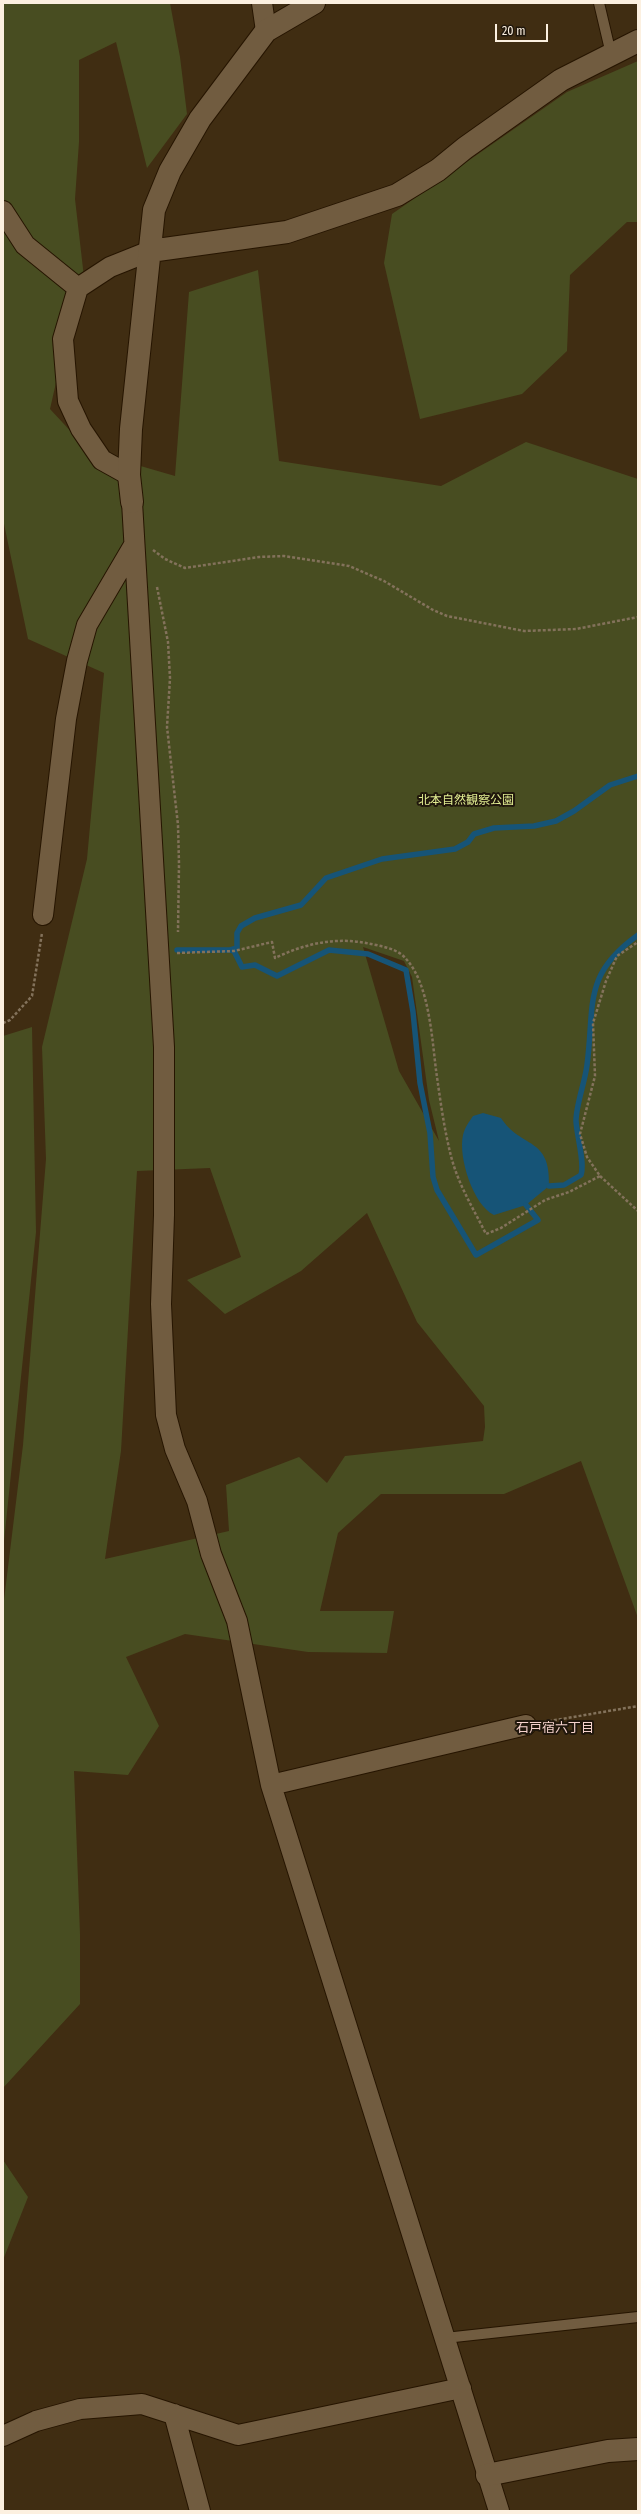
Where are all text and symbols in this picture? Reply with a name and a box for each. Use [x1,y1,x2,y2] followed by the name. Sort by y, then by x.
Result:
[497,16,550,42] scale bar
[502,24,526,38] text: 20 m
[418,794,514,808] park label: 北本自然観察公園
[516,1720,594,1736] district label: 石戸宿六丁目

